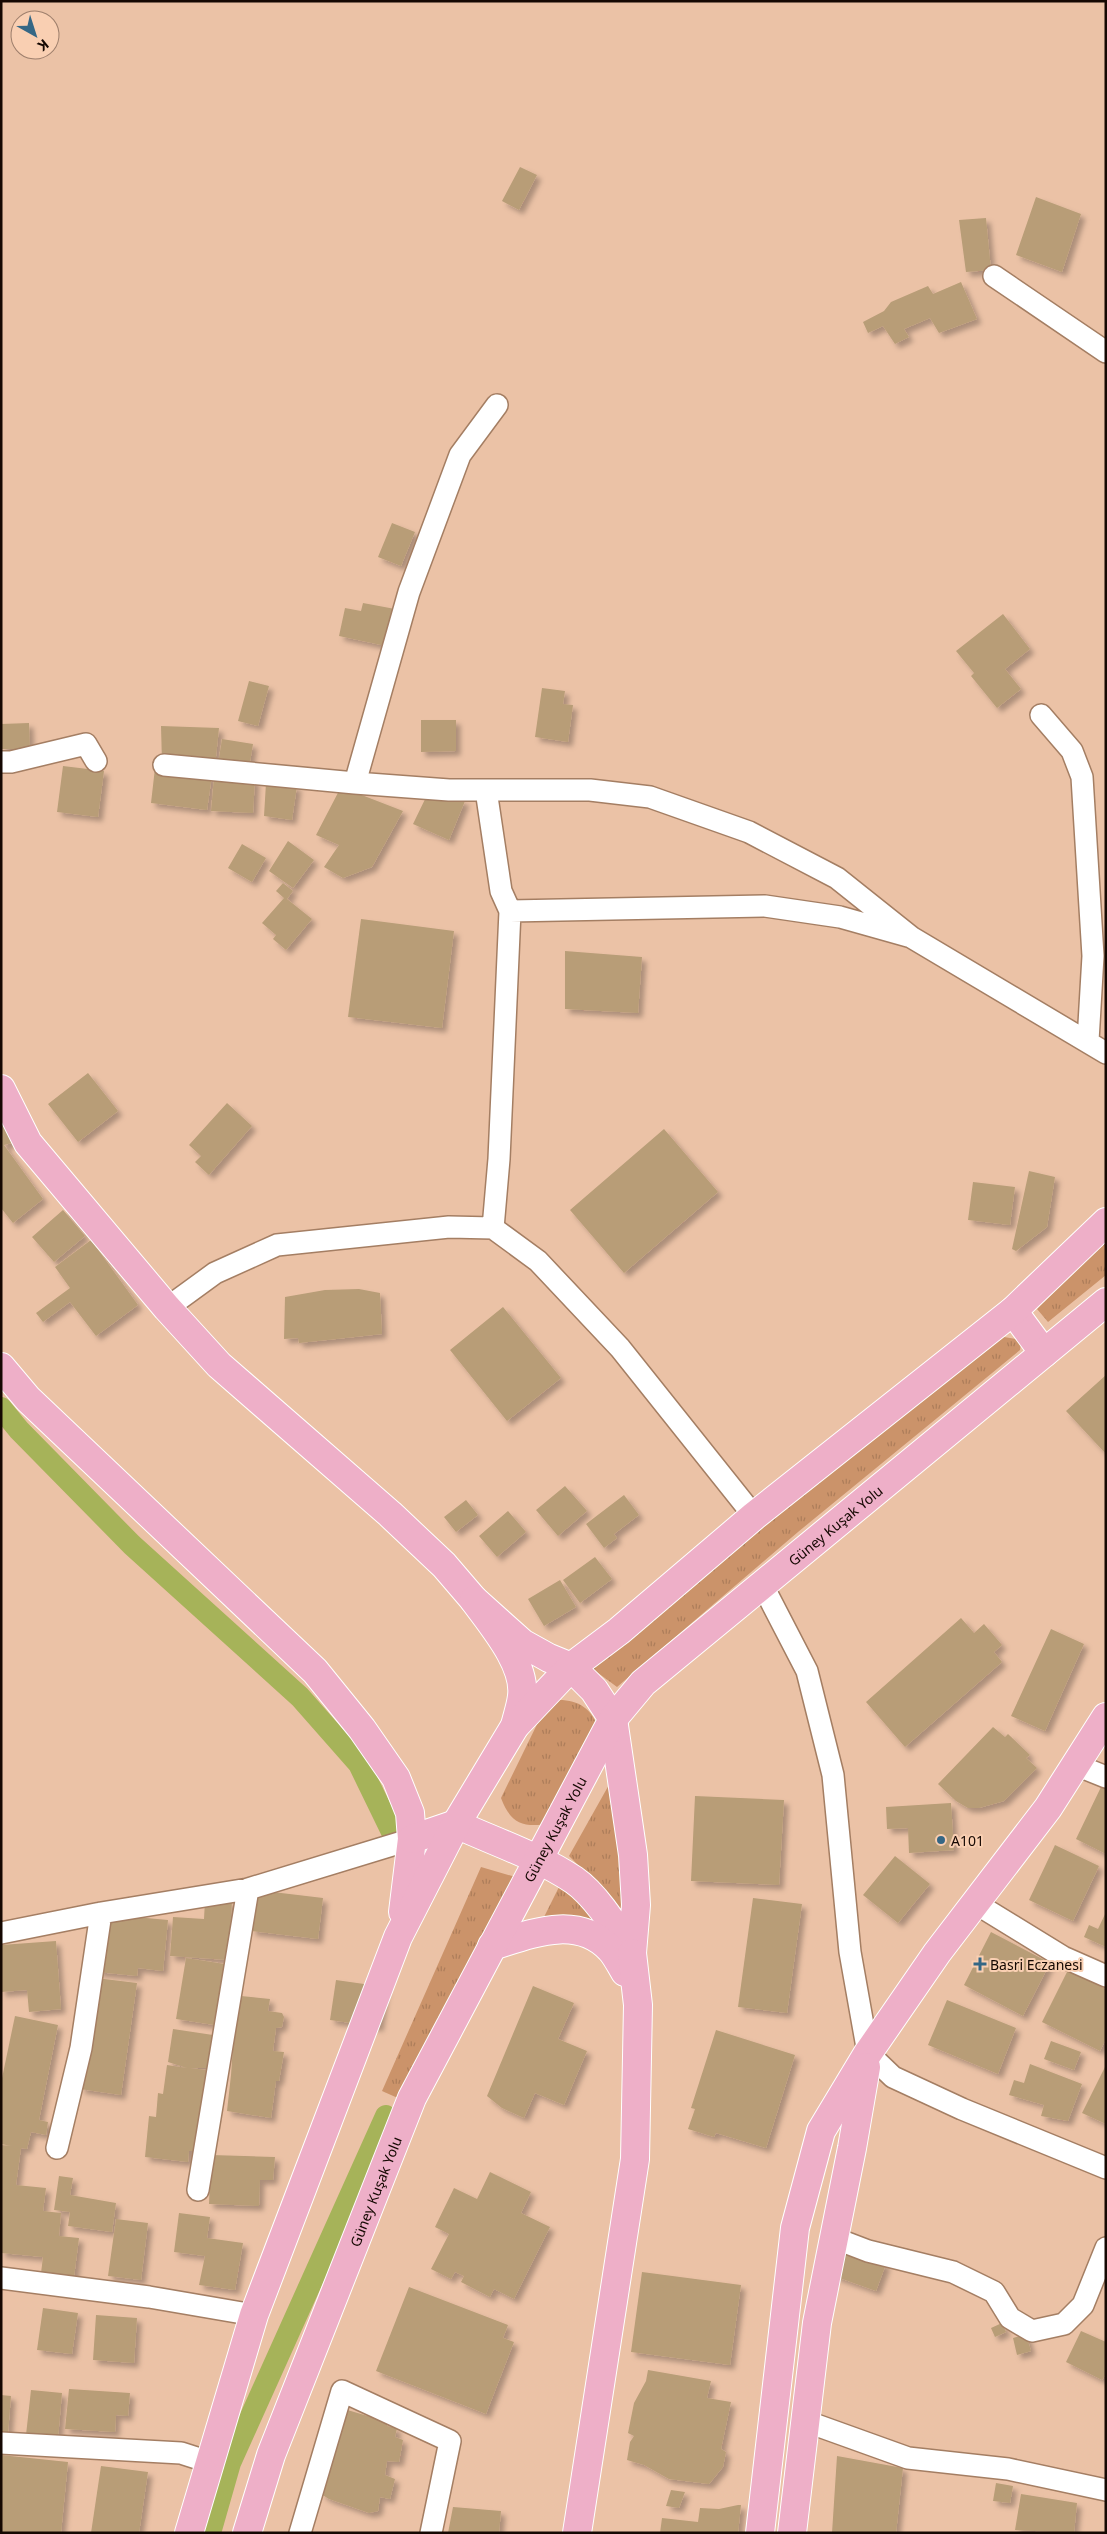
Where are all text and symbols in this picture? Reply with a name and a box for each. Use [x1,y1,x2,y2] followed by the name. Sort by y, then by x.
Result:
[10,10,60,60] north arrow
[33,35,53,56] text: K
[784,1480,886,1569] street label: Güney Kuşak Yolu
[519,1773,590,1885] street label: Güney Kuşak Yolu
[951,1831,984,1850] place label: A101
[935,1834,947,1846] marker: A101
[990,1955,1083,1974] place label: Basri Eczanesi
[974,1958,986,1970] marker: Basri Eczanesi
[345,2134,405,2249] street label: Güney Kuşak Yolu

